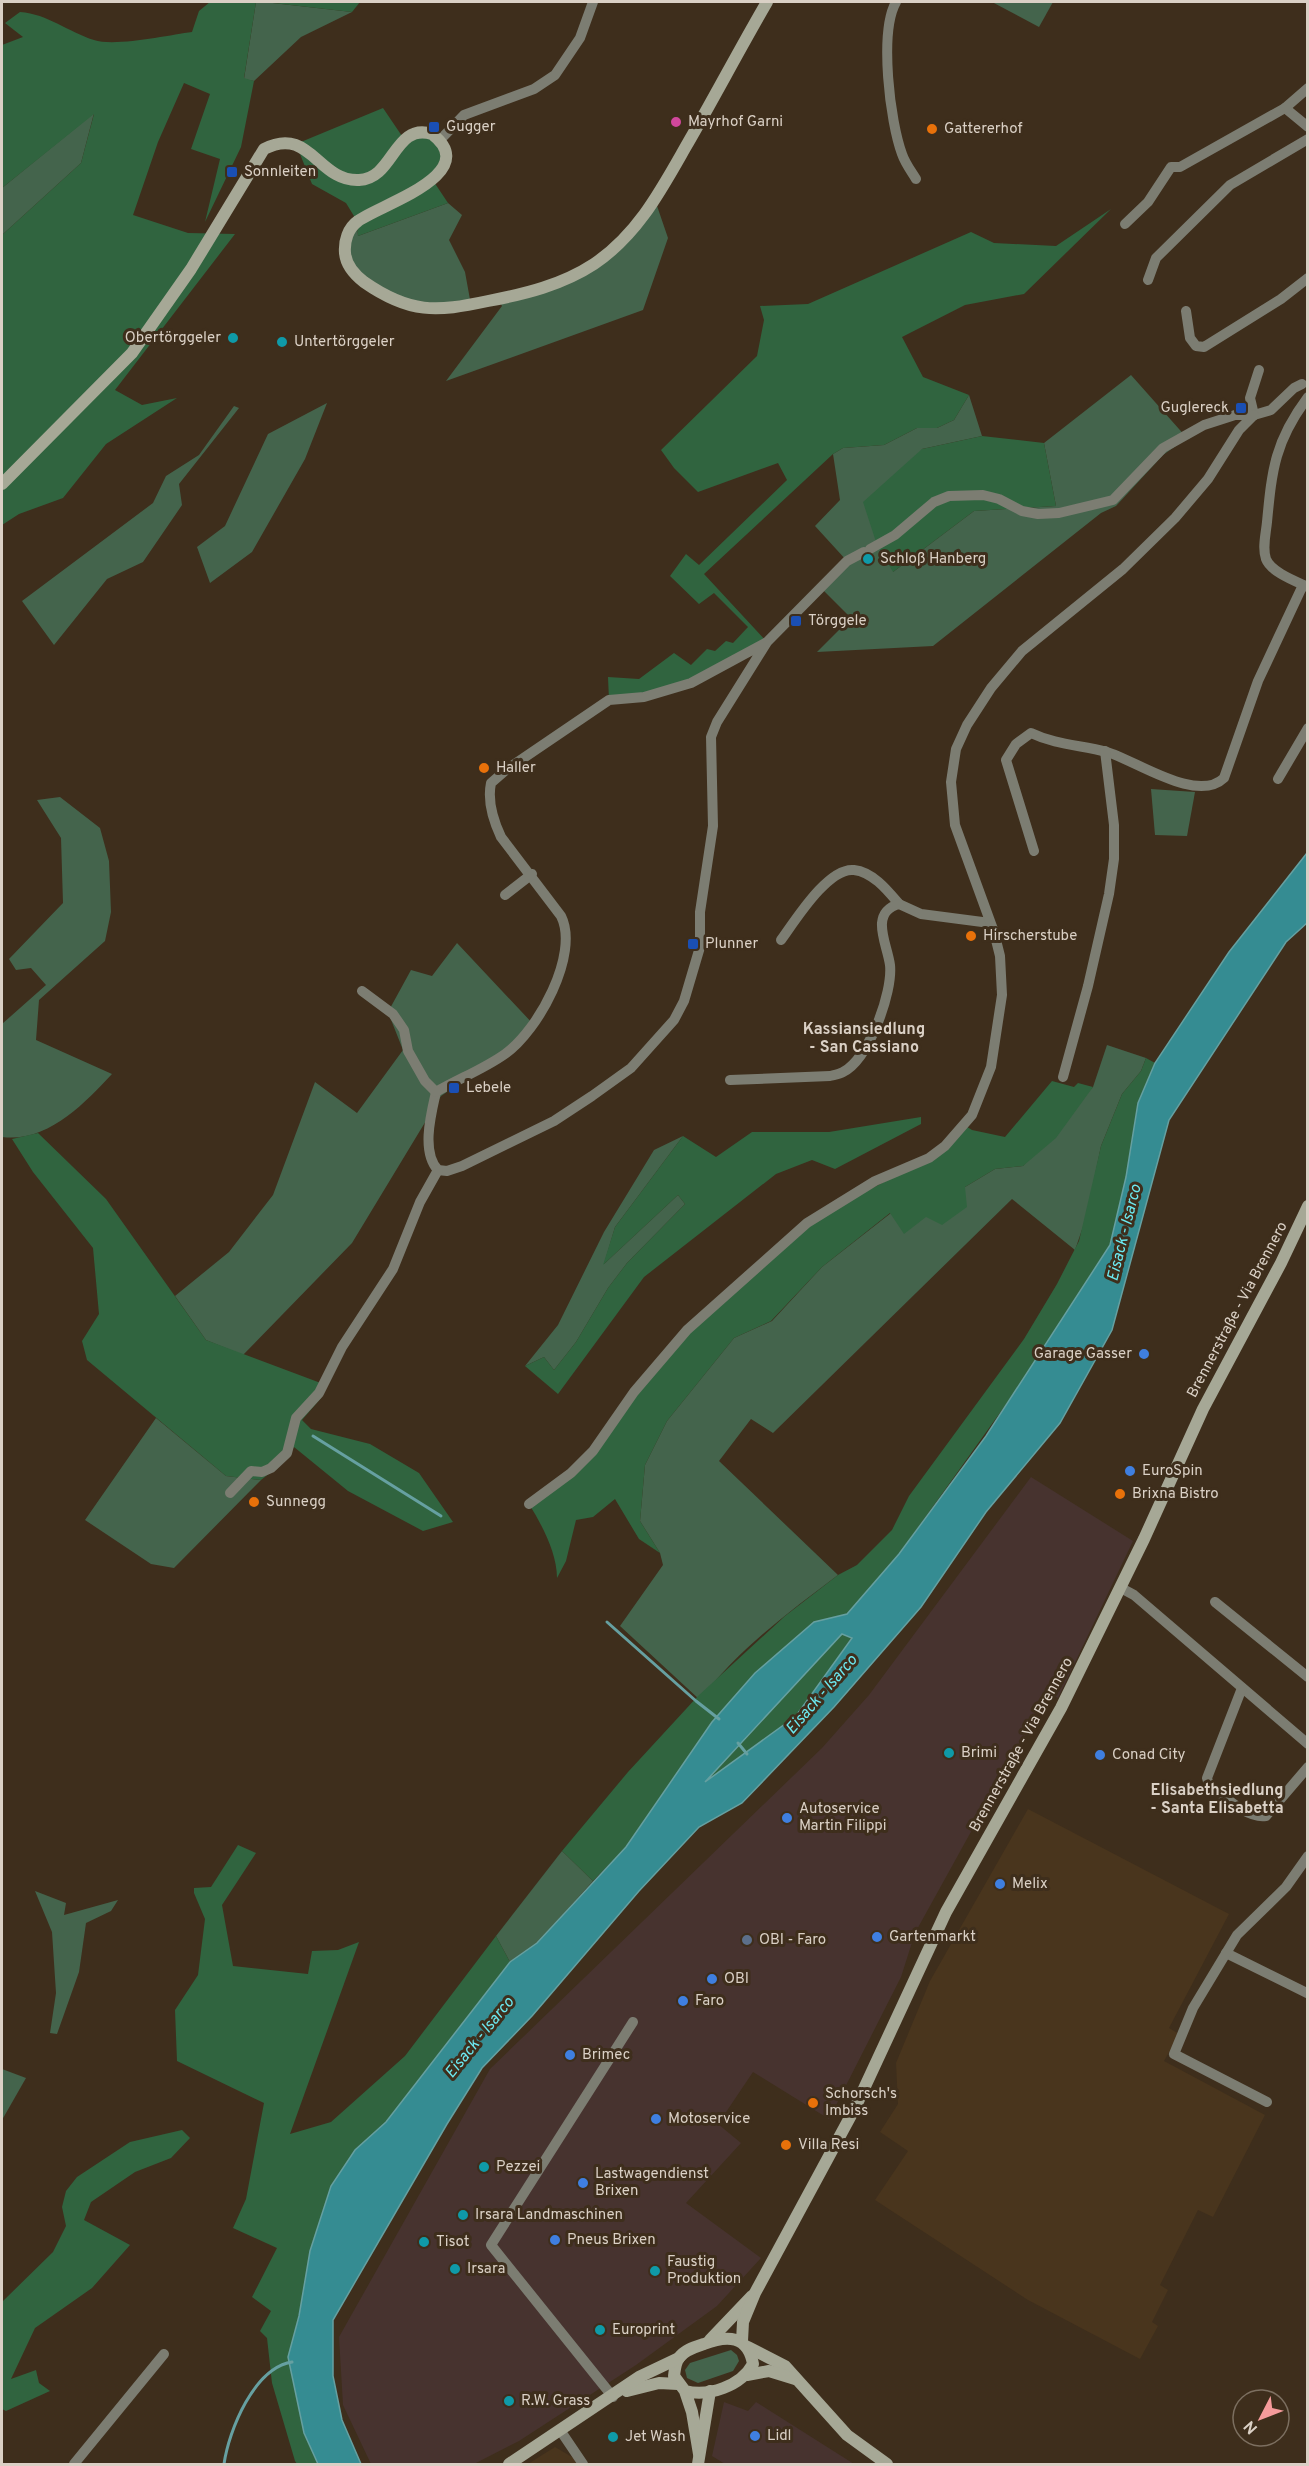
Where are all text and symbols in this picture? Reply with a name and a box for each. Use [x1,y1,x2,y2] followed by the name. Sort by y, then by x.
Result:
[688,113,783,132] place label: Mayrhof Garni
[669,115,683,129] marker: Mayrhof Garni
[446,118,496,137] place label: Gugger
[427,120,441,134] marker: Gugger
[944,120,1023,139] place label: Gattererhof
[925,122,939,136] marker: Gattererhof
[244,163,316,182] place label: Sonnleiten
[225,165,239,179] marker: Sonnleiten
[125,329,221,348] place label: Obertörggeler
[226,331,240,345] marker: Obertörggeler
[294,333,395,352] place label: Untertörggeler
[275,335,289,349] marker: Untertörggeler
[1160,399,1229,418] place label: Guglereck
[1234,401,1248,415] marker: Guglereck
[880,550,986,569] place label: Schloß Hanberg
[861,552,875,566] marker: Schloß Hanberg
[808,612,867,631] place label: Törggele
[789,614,803,628] marker: Törggele
[496,759,536,778] place label: Haller
[477,761,491,775] marker: Haller
[983,927,1077,946] place label: Hirscherstube
[964,929,978,943] marker: Hirscherstube
[705,935,758,954] place label: Plunner
[686,937,700,951] marker: Plunner
[803,1020,925,1058] district label: Kassiansiedlung - San Cassiano
[466,1079,511,1098] place label: Lebele
[447,1081,461,1095] marker: Lebele
[1103,1182,1147,1283] water label: Eisack - Isarco
[1183,1219,1293,1401] street label: Brennerstraße - Via Brennero
[1034,1345,1132,1364] place label: Garage Gasser
[1137,1347,1151,1361] marker: Garage Gasser
[1142,1462,1203,1481] place label: EuroSpin
[1123,1464,1137,1478] marker: EuroSpin
[1132,1485,1219,1504] place label: Brixna Bistro
[1113,1487,1127,1501] marker: Brixna Bistro
[266,1493,326,1512] place label: Sunnegg
[247,1495,261,1509] marker: Sunnegg
[782,1651,862,1739] water label: Eisack - Isarco
[966,1654,1078,1836] street label: Brennerstraße - Via Brennero
[961,1744,997,1763] place label: Brimi
[942,1746,956,1760] marker: Brimi
[1112,1746,1186,1765] place label: Conad City
[1093,1748,1107,1762] marker: Conad City
[1150,1781,1284,1819] district label: Elisabethsiedlung - Santa Elisabetta
[799,1800,887,1836] place label: Autoservice Martin Filippi
[780,1811,794,1825] marker: Autoservice Martin Filippi
[1012,1875,1048,1894] place label: Melix
[993,1877,1007,1891] marker: Melix
[889,1928,976,1947] place label: Gartenmarkt
[870,1930,884,1944] marker: Gartenmarkt
[759,1931,826,1950] place label: OBI - Faro
[740,1933,754,1947] marker: OBI - Faro
[724,1970,749,1989] place label: OBI
[705,1972,719,1986] marker: OBI
[695,1992,724,2011] place label: Faro
[441,1993,519,2083] water label: Eisack - Isarco
[676,1994,690,2008] marker: Faro
[582,2046,630,2065] place label: Brimec
[563,2048,577,2062] marker: Brimec
[825,2085,897,2121] place label: Schorsch's Imbiss
[806,2096,820,2110] marker: Schorsch's Imbiss
[668,2110,750,2129] place label: Motoservice
[649,2112,663,2126] marker: Motoservice
[798,2136,859,2155] place label: Villa Resi
[779,2138,793,2152] marker: Villa Resi
[496,2158,540,2177] place label: Pezzei
[477,2160,491,2174] marker: Pezzei
[595,2165,709,2201] place label: Lastwagendienst Brixen
[576,2176,590,2190] marker: Lastwagendienst Brixen
[475,2206,623,2225] place label: Irsara Landmaschinen
[456,2208,470,2222] marker: Irsara Landmaschinen
[567,2231,656,2250] place label: Pneus Brixen
[436,2233,469,2252] place label: Tisot
[548,2233,562,2247] marker: Pneus Brixen
[417,2235,431,2249] marker: Tisot
[667,2253,741,2289] place label: Faustig Produktion
[467,2260,505,2279] place label: Irsara
[448,2262,462,2276] marker: Irsara
[648,2264,662,2278] marker: Faustig Produktion
[612,2321,675,2340] place label: Europrint
[593,2323,607,2337] marker: Europrint
[1231,2388,1291,2448] north arrow
[521,2392,590,2411] place label: R.W. Grass
[502,2394,516,2408] marker: R.W. Grass
[1240,2416,1263,2438] text: N
[767,2427,792,2446] place label: Lidl
[625,2428,686,2447] place label: Jet Wash
[748,2429,762,2443] marker: Lidl
[606,2430,620,2444] marker: Jet Wash

